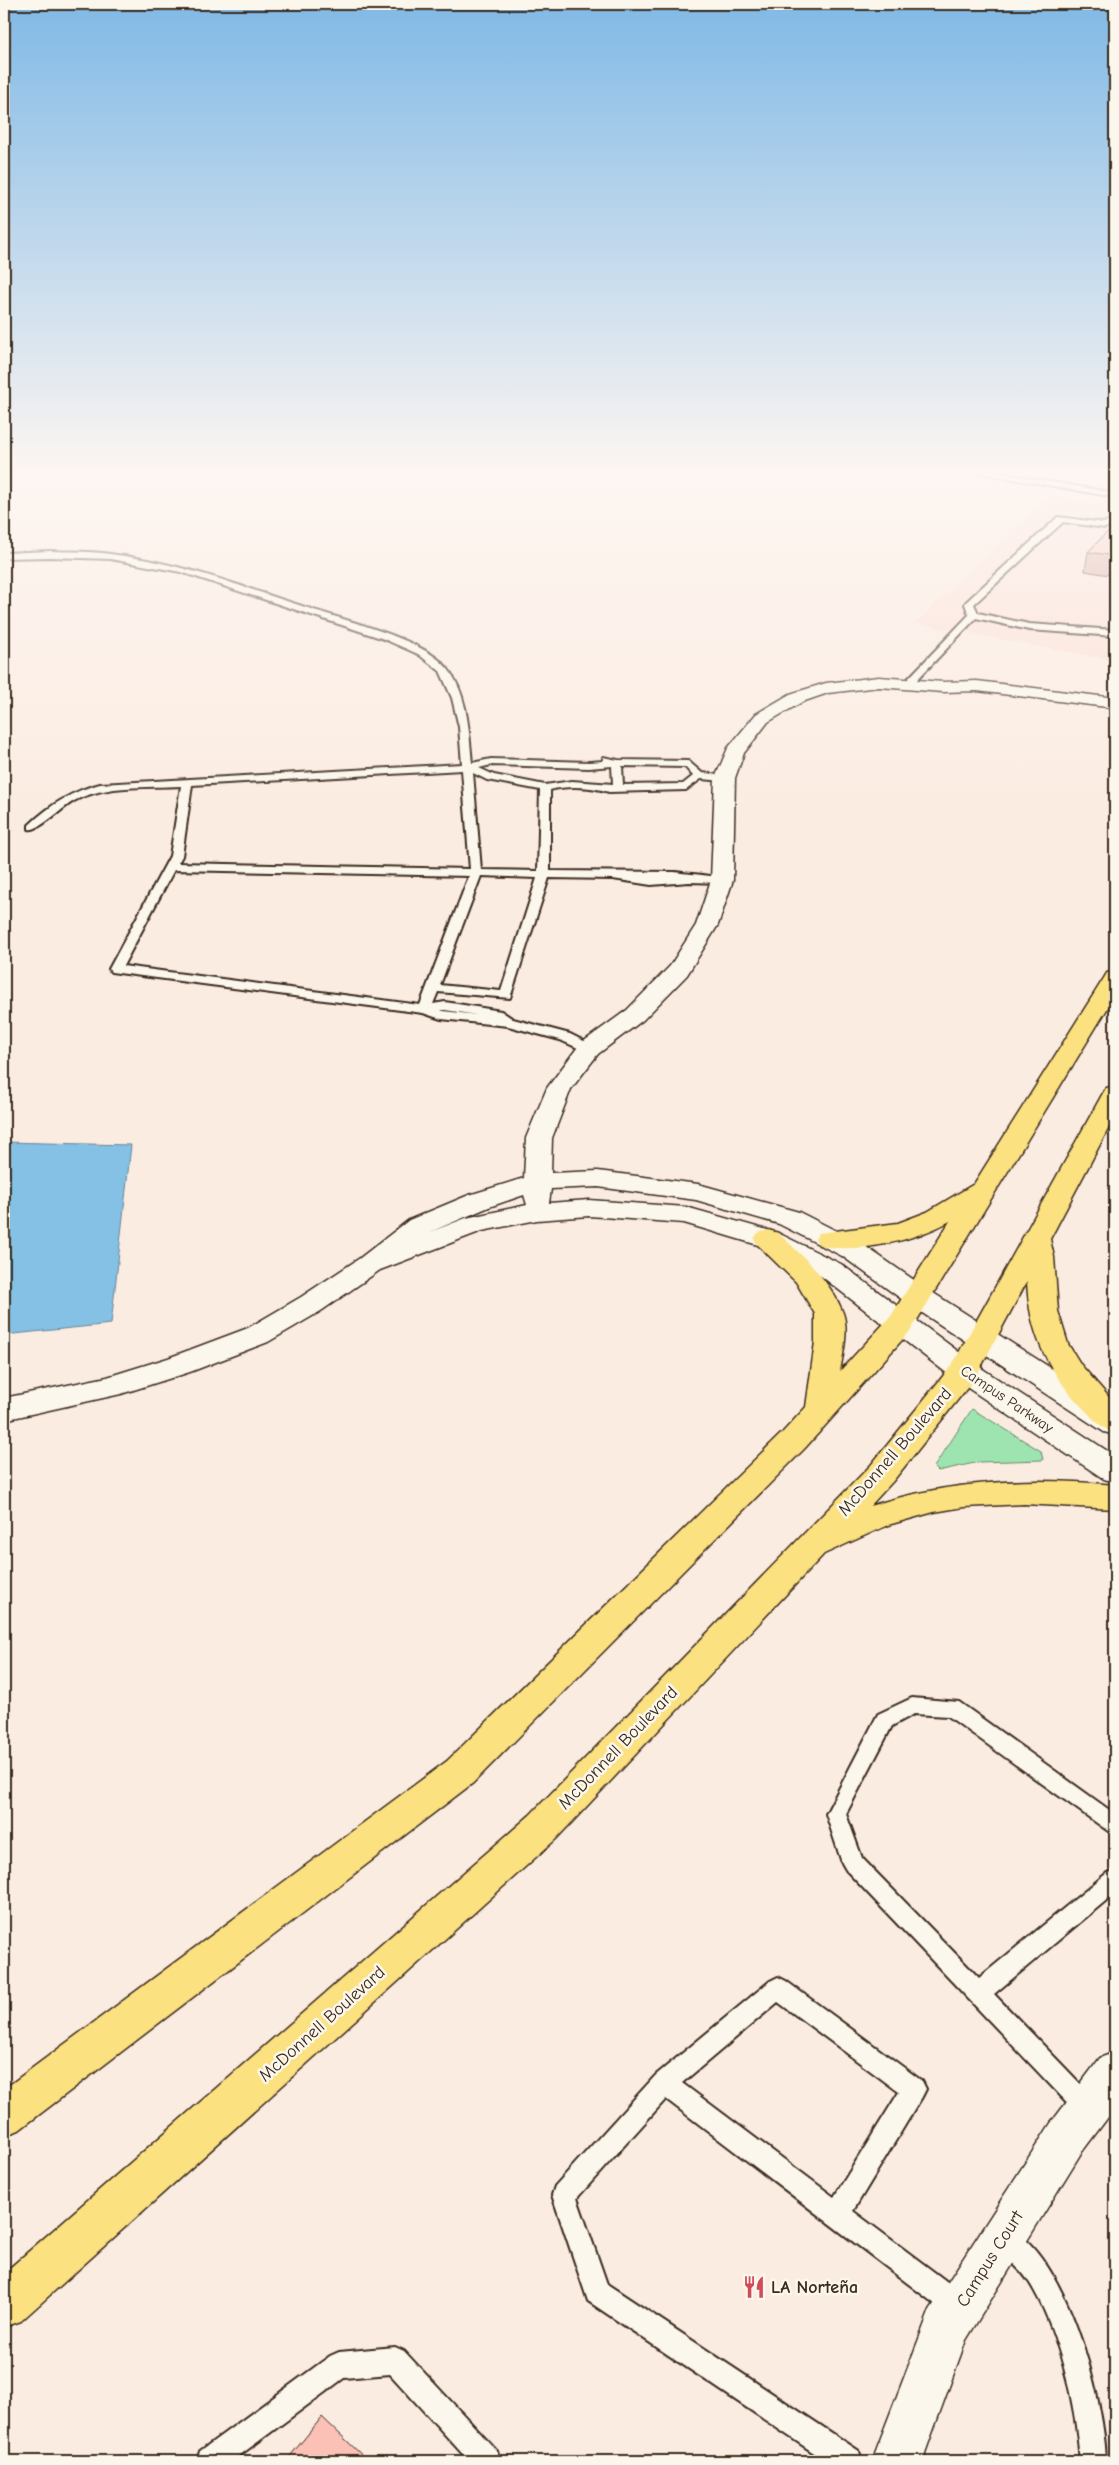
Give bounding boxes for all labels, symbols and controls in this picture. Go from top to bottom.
street label: Campus Parkway [957,1361,1057,1437]
street label: McDonnell Boulevard [834,1384,956,1520]
street label: McDonnell Boulevard [554,1682,682,1814]
street label: McDonnell Boulevard [254,1962,390,2086]
street label: Campus Court [952,2206,1028,2311]
restaurant icon: LA Norteña [741,2274,767,2300]
place label: LA Norteña [771,2277,858,2298]

